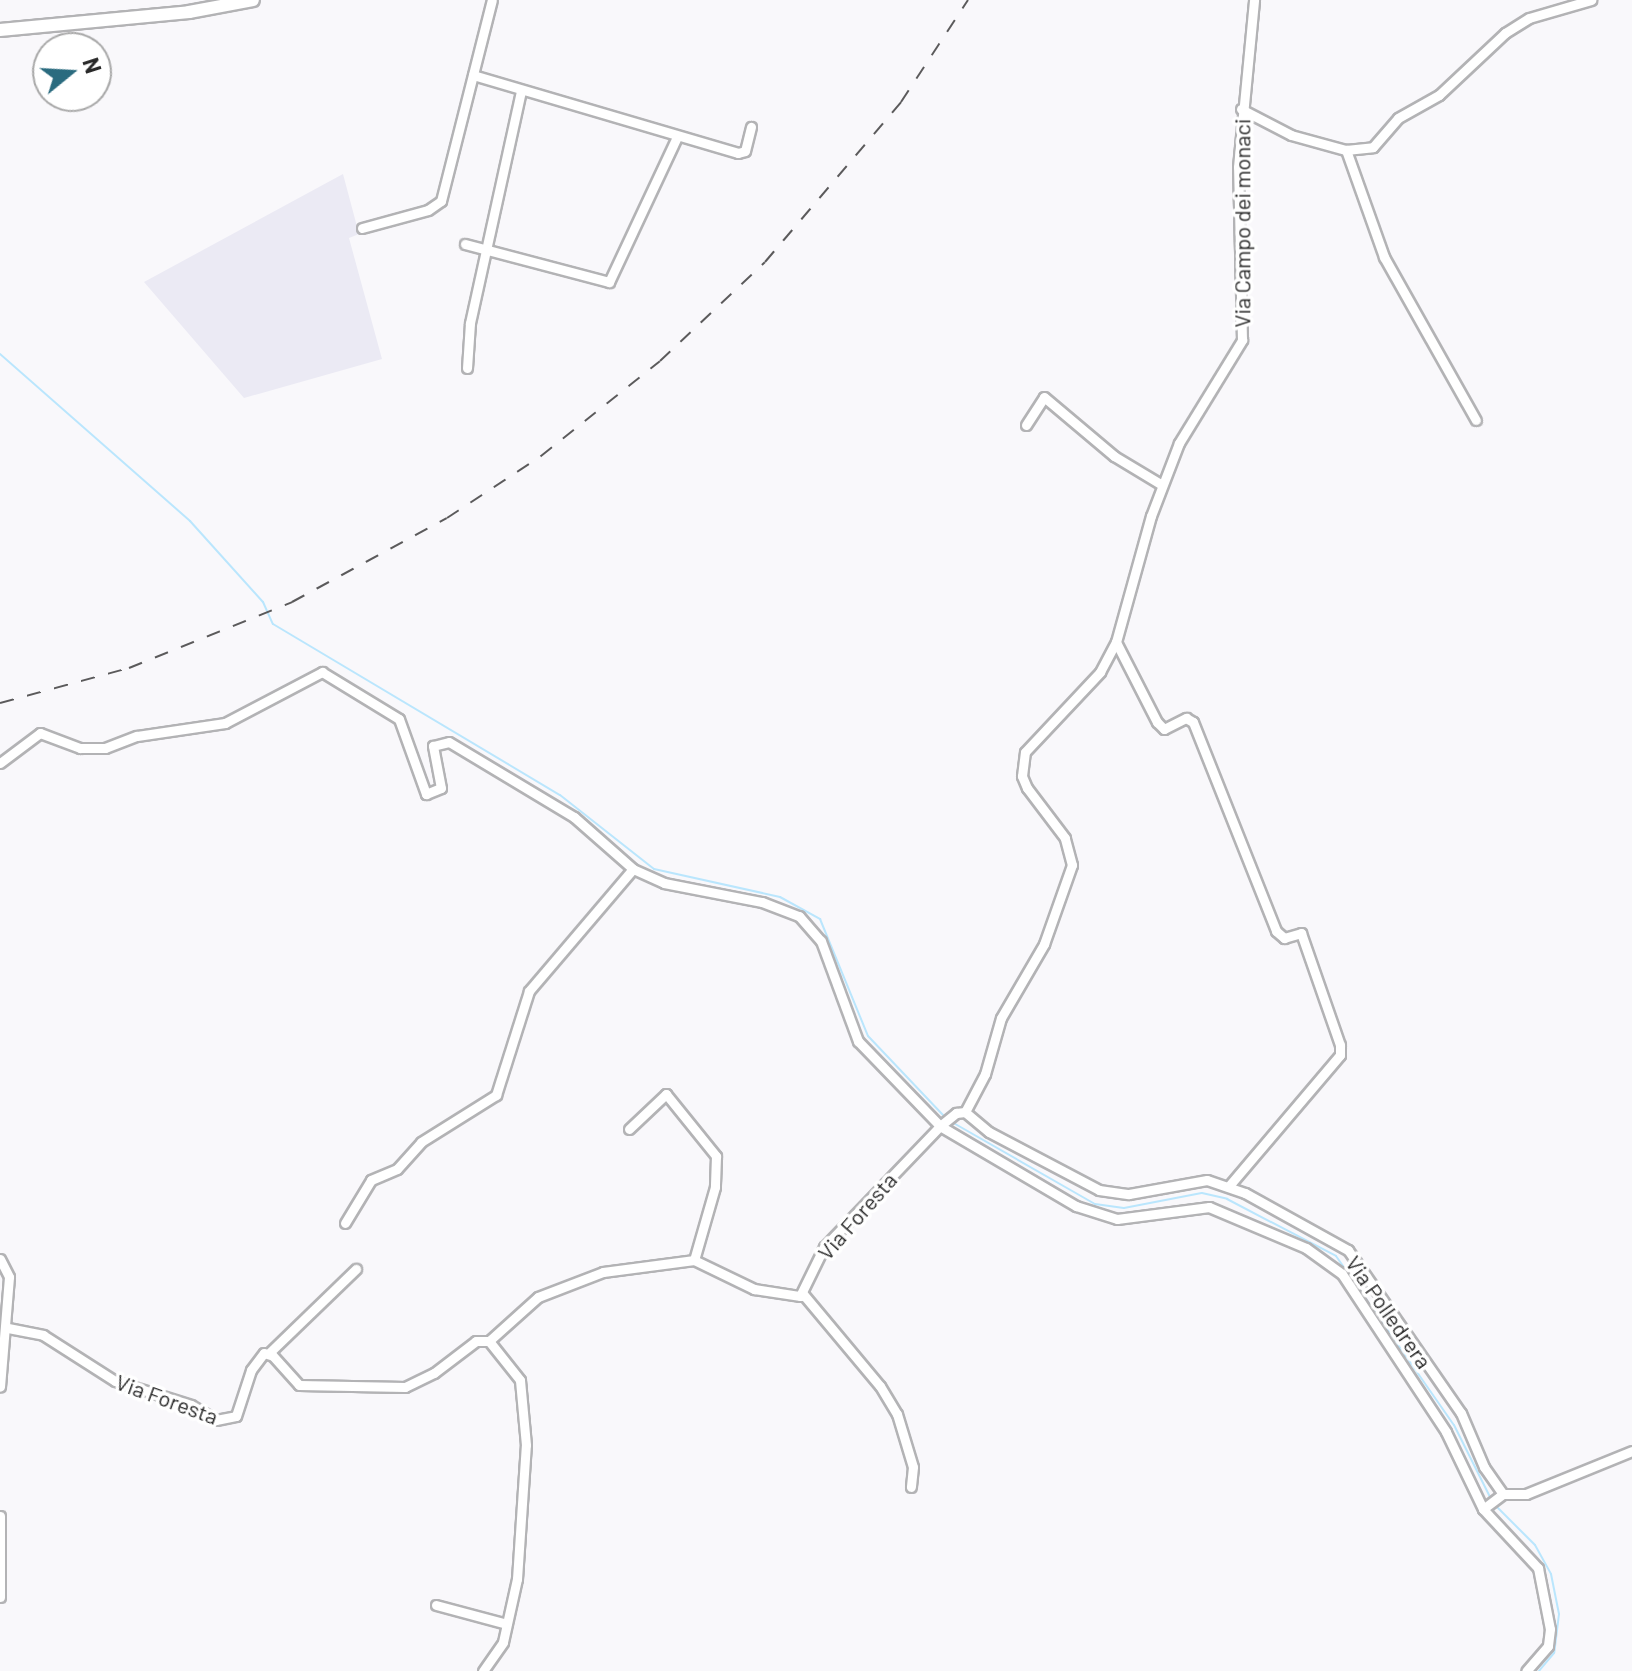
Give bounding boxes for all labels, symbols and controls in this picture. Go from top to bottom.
north arrow [32,32,112,112]
text: N [78,54,108,76]
street label: Via Campo dei monaci [1229,118,1255,328]
street label: Via Foresta [812,1167,902,1265]
street label: Via Polledrera [1340,1251,1438,1373]
street label: Via Foresta [112,1368,222,1430]

